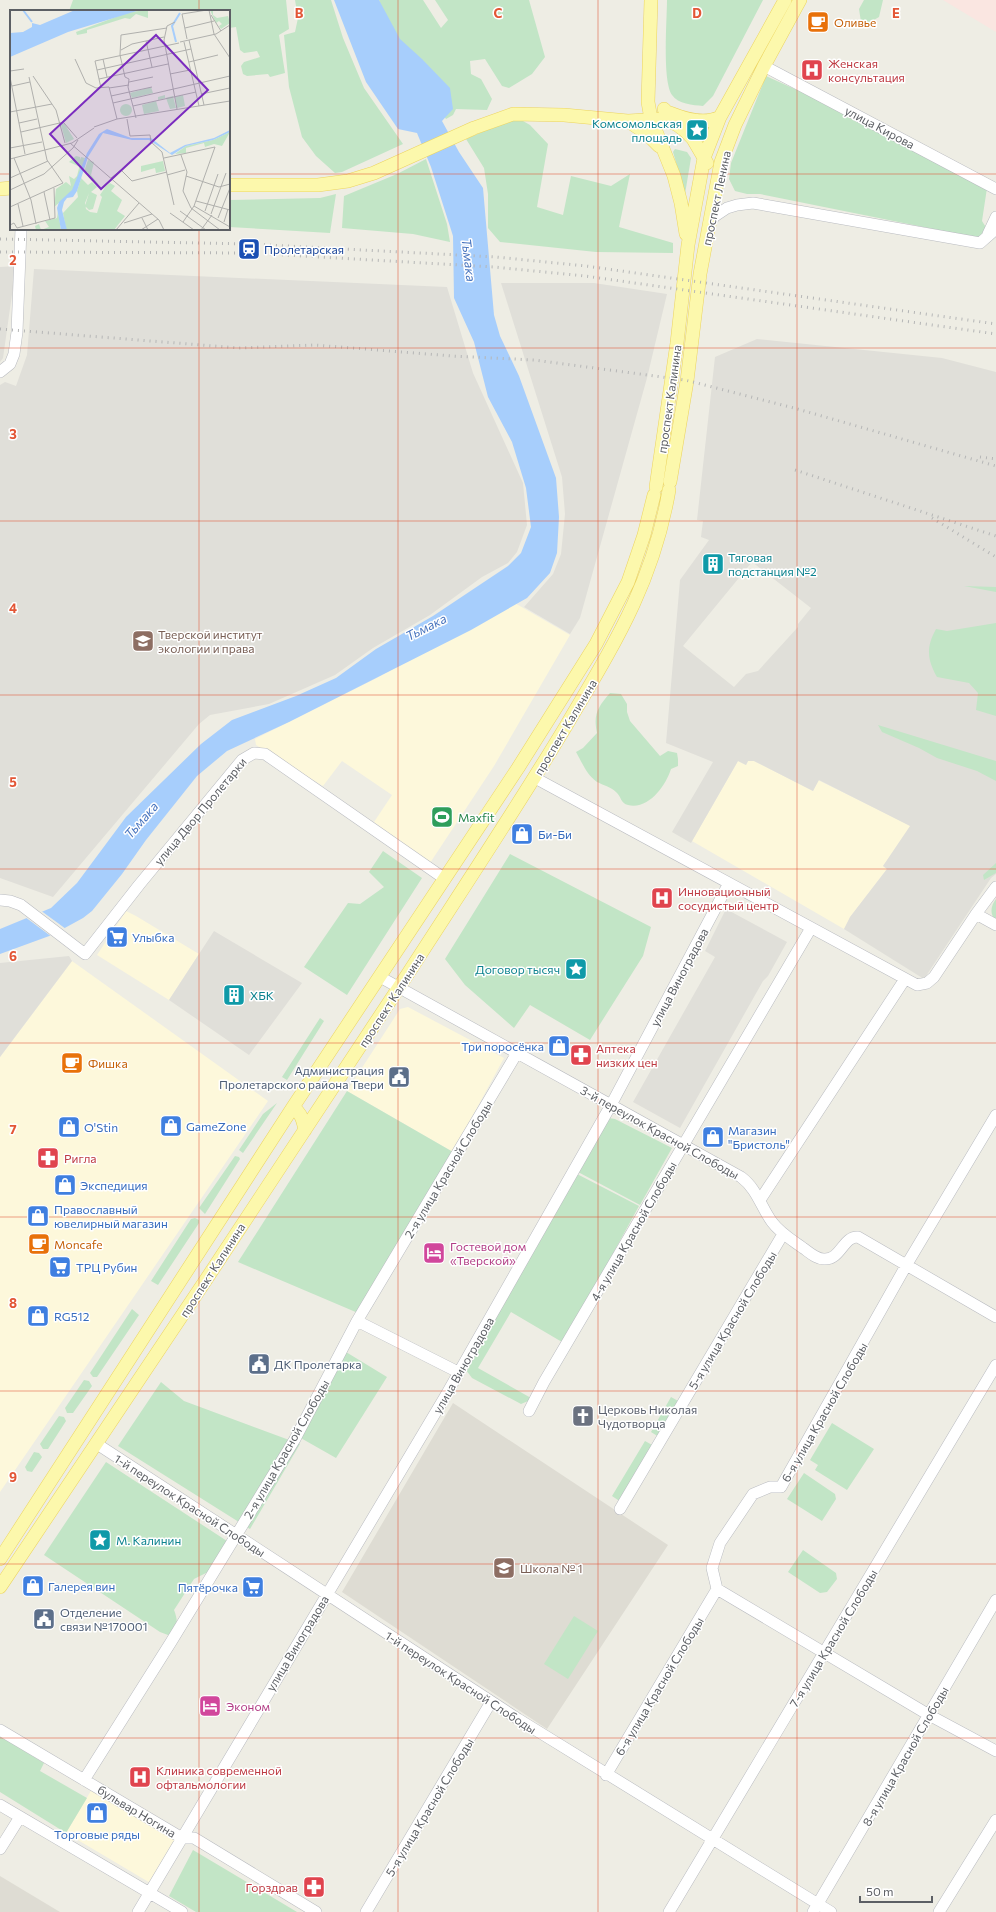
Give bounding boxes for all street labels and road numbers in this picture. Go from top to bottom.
street label: улица Кирова [843,103,917,151]
street label: проспект Ленина [699,149,733,247]
street label: проспект Калинина [654,344,684,454]
street label: проспект Калинина [531,677,599,777]
street label: улица Двор Пролетарки [151,754,249,868]
street label: улица Виноградова [647,926,711,1028]
street label: проспект Калинина [355,950,427,1050]
street label: 3-й переулок Красной Слободы [578,1083,742,1181]
street label: 2-я улица Красной Слободы [401,1098,495,1240]
street label: 4-я улица Красной Слободы [587,1159,679,1303]
street label: проспект Калинина [176,1220,248,1320]
street label: 5-я улица Красной Слободы [685,1248,779,1392]
street label: улица Виноградова [430,1314,496,1416]
street label: 6-я улица Красной Слободы [778,1340,870,1484]
street label: 2-я улица Красной Слободы [240,1377,332,1521]
street label: 1-й переулок Красной Слободы [112,1451,268,1559]
street label: 7-я улица Красной Слободы [786,1567,880,1709]
street label: улица Виноградова [263,1593,331,1693]
street label: 6-я улица Красной Слободы [612,1614,706,1758]
street label: 1-й переулок Красной Слободы [383,1628,539,1736]
street label: 8-я улица Красной Слободы [859,1684,951,1828]
street label: 5-я улица Красной Слободы [382,1735,476,1879]
street label: бульвар Ногина [95,1782,179,1840]

